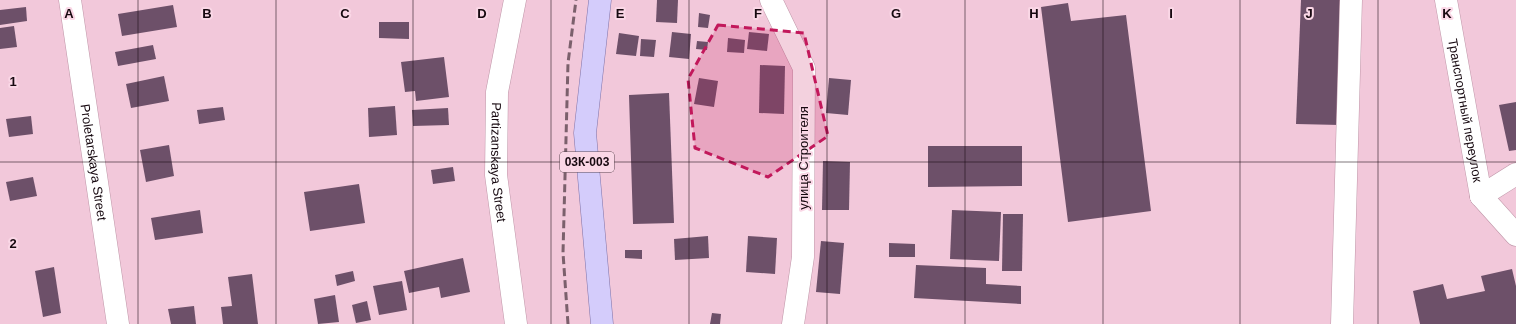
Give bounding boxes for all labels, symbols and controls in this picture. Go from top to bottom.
text: A [64,6,74,21]
text: B [202,6,212,21]
text: C [340,6,350,21]
text: D [477,6,487,21]
text: E [616,6,625,21]
text: F [754,6,762,21]
text: G [891,6,901,21]
text: H [1029,6,1039,21]
text: I [1169,6,1173,21]
text: J [1305,6,1313,21]
text: K [1442,6,1452,21]
street label: Транспортный переулок [1445,37,1485,184]
text: 1 [9,74,17,89]
street label: Partizanskaya Street [488,102,509,223]
street label: Proletarskaya Street [77,103,110,222]
street label: улица Строителя [796,106,811,210]
road number: 03К-003 [560,152,614,172]
text: 2 [9,236,17,251]

